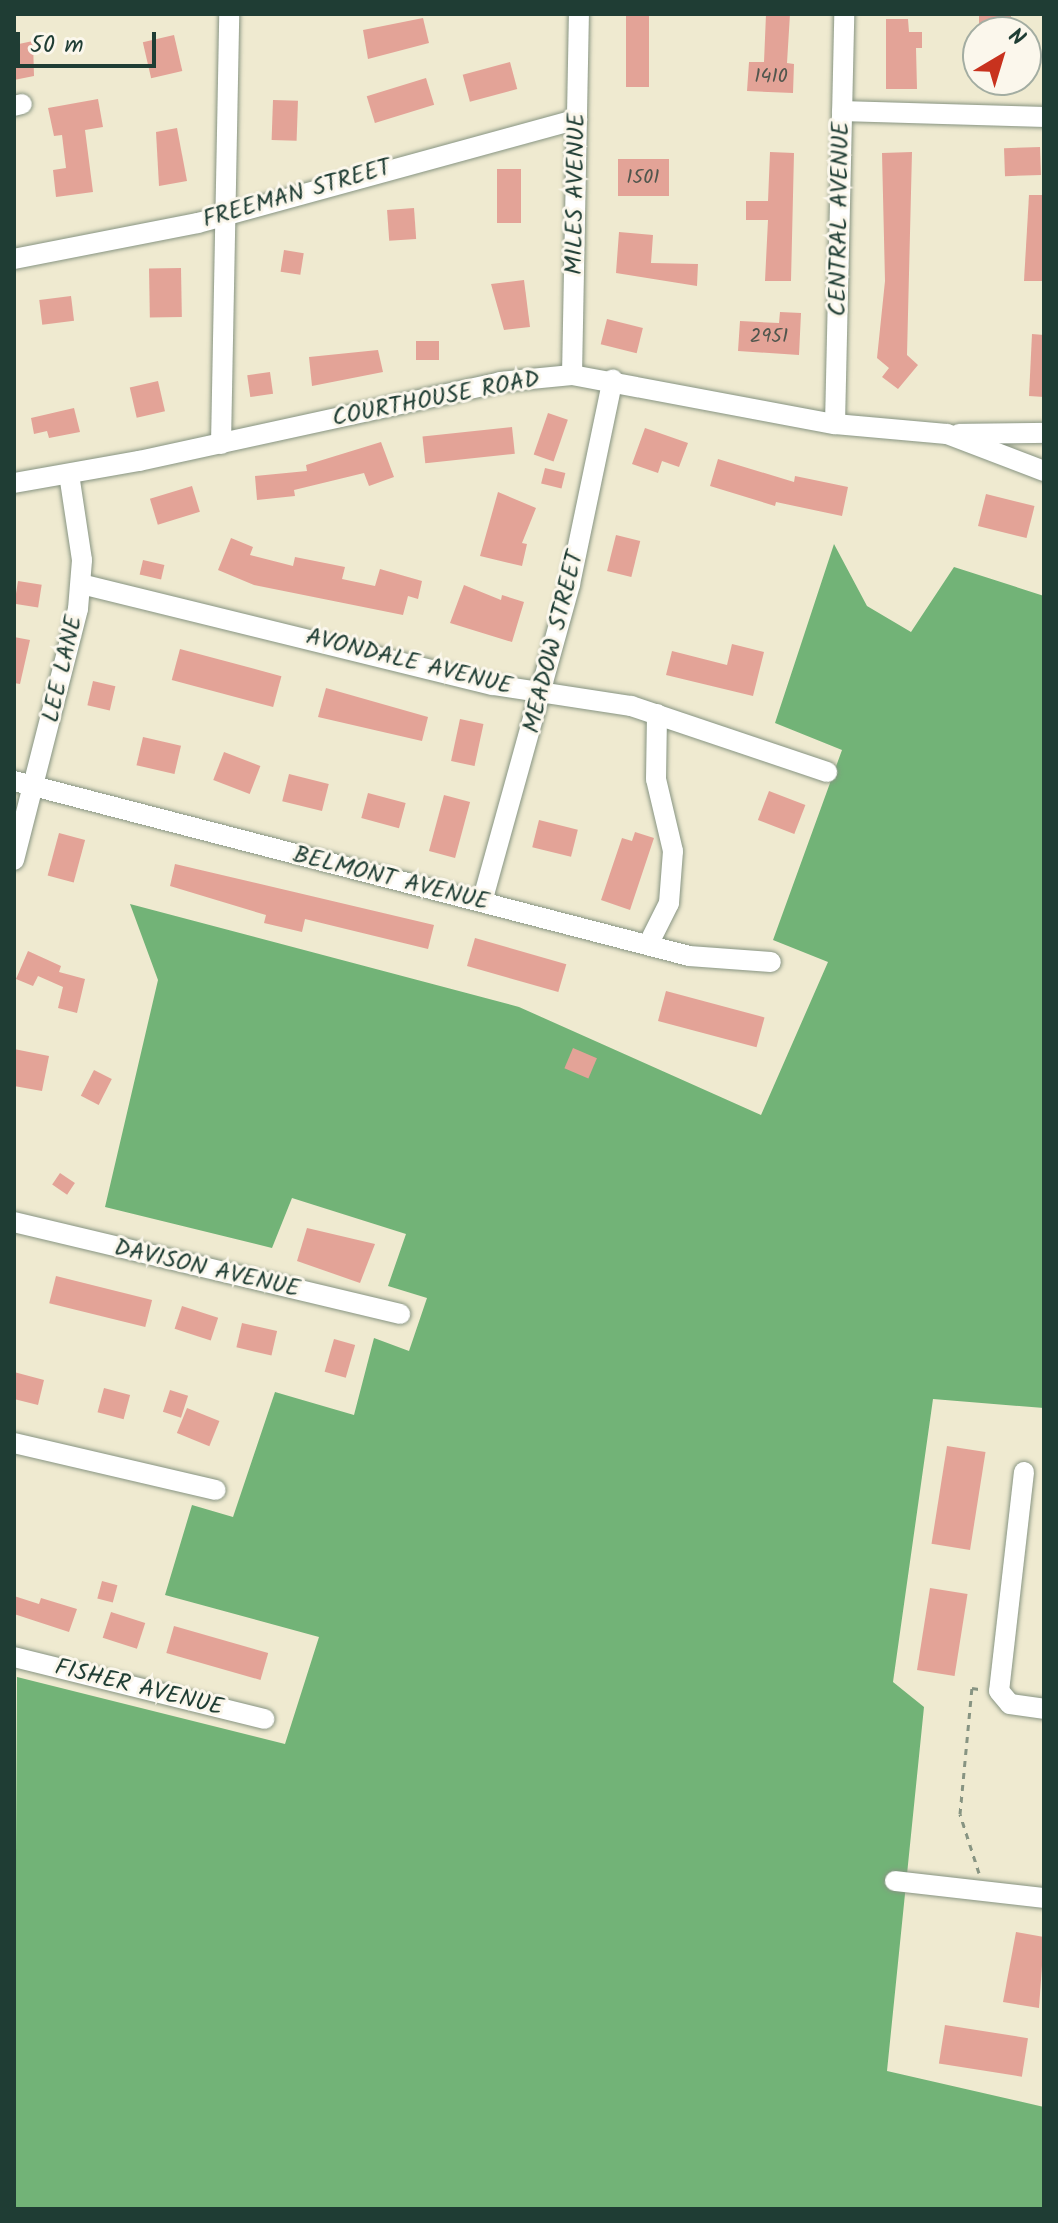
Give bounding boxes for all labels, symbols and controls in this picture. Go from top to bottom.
scale bar [20,16,160,66]
north arrow [962,16,1042,96]
text: N [1000,20,1032,56]
text: 50 m [30,26,84,65]
house number: 1410 [754,65,788,89]
street label: MILES AVENUE [560,113,592,275]
street label: CENTRAL AVENUE [824,121,856,317]
street label: FREEMAN STREET [200,153,394,235]
house number: 1501 [626,166,660,190]
house number: 2951 [750,325,788,349]
street label: COURTHOUSE ROAD [330,365,542,433]
street label: MEADOW STREET [517,548,591,736]
street label: LEE LANE [37,613,89,725]
street label: AVONDALE AVENUE [303,622,515,702]
street label: BELMONT AVENUE [290,841,492,917]
street label: DAVISON AVENUE [111,1234,303,1304]
street label: FISHER AVENUE [52,1653,226,1723]

